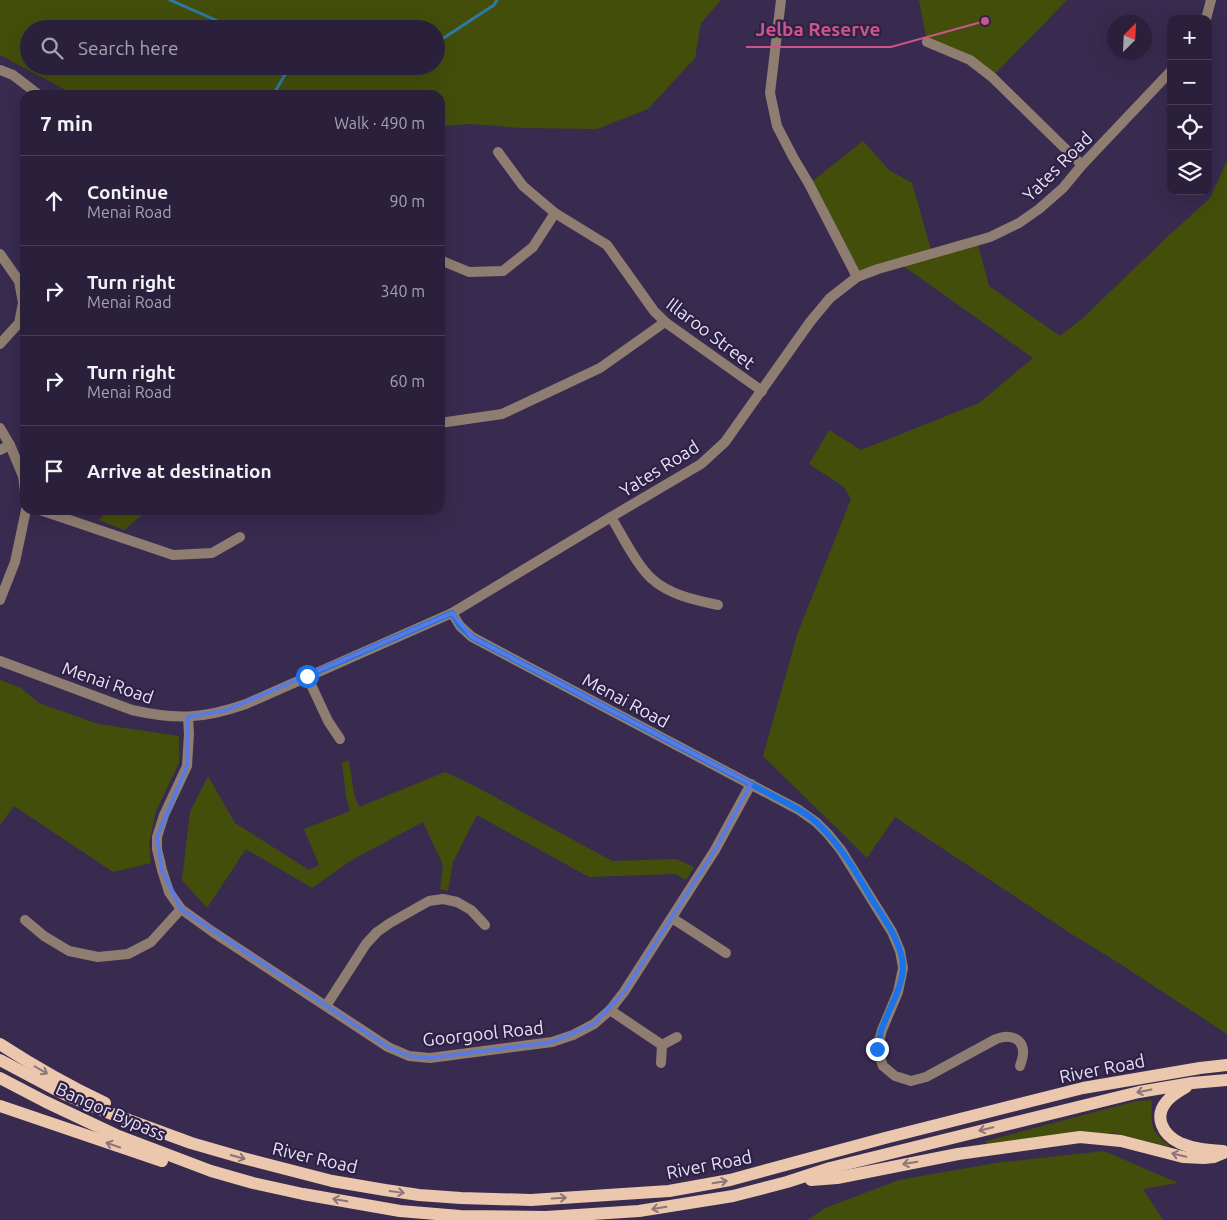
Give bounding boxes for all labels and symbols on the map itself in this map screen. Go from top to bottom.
callout: Jelba Reserve [746,13,891,47]
north arrow [1107,15,1152,60]
text: Jelba Reserve [756,18,881,40]
street label: Yates Road [1018,127,1096,205]
street label: Illaroo Street [663,293,759,373]
street label: Yates Road [616,436,702,500]
street label: Menai Road [60,657,156,707]
route start [296,665,319,688]
street label: Menai Road [579,669,673,731]
street label: Goorgool Road [422,1017,544,1049]
route end [866,1038,889,1061]
street label: River Road [1058,1050,1146,1086]
one-way arrow [34,1065,48,1075]
street label: Bangor Bypass [53,1078,169,1144]
one-way arrow [1137,1087,1153,1097]
one-way arrow [979,1125,995,1134]
street label: River Road [271,1138,359,1176]
one-way arrow [106,1140,121,1149]
street label: River Road [665,1146,753,1182]
one-way arrow [1171,1150,1187,1159]
one-way arrow [230,1152,246,1162]
one-way arrow [903,1159,919,1168]
one-way arrow [712,1177,728,1186]
one-way arrow [388,1187,404,1197]
one-way arrow [551,1194,567,1203]
one-way arrow [332,1195,348,1205]
one-way arrow [651,1203,667,1213]

